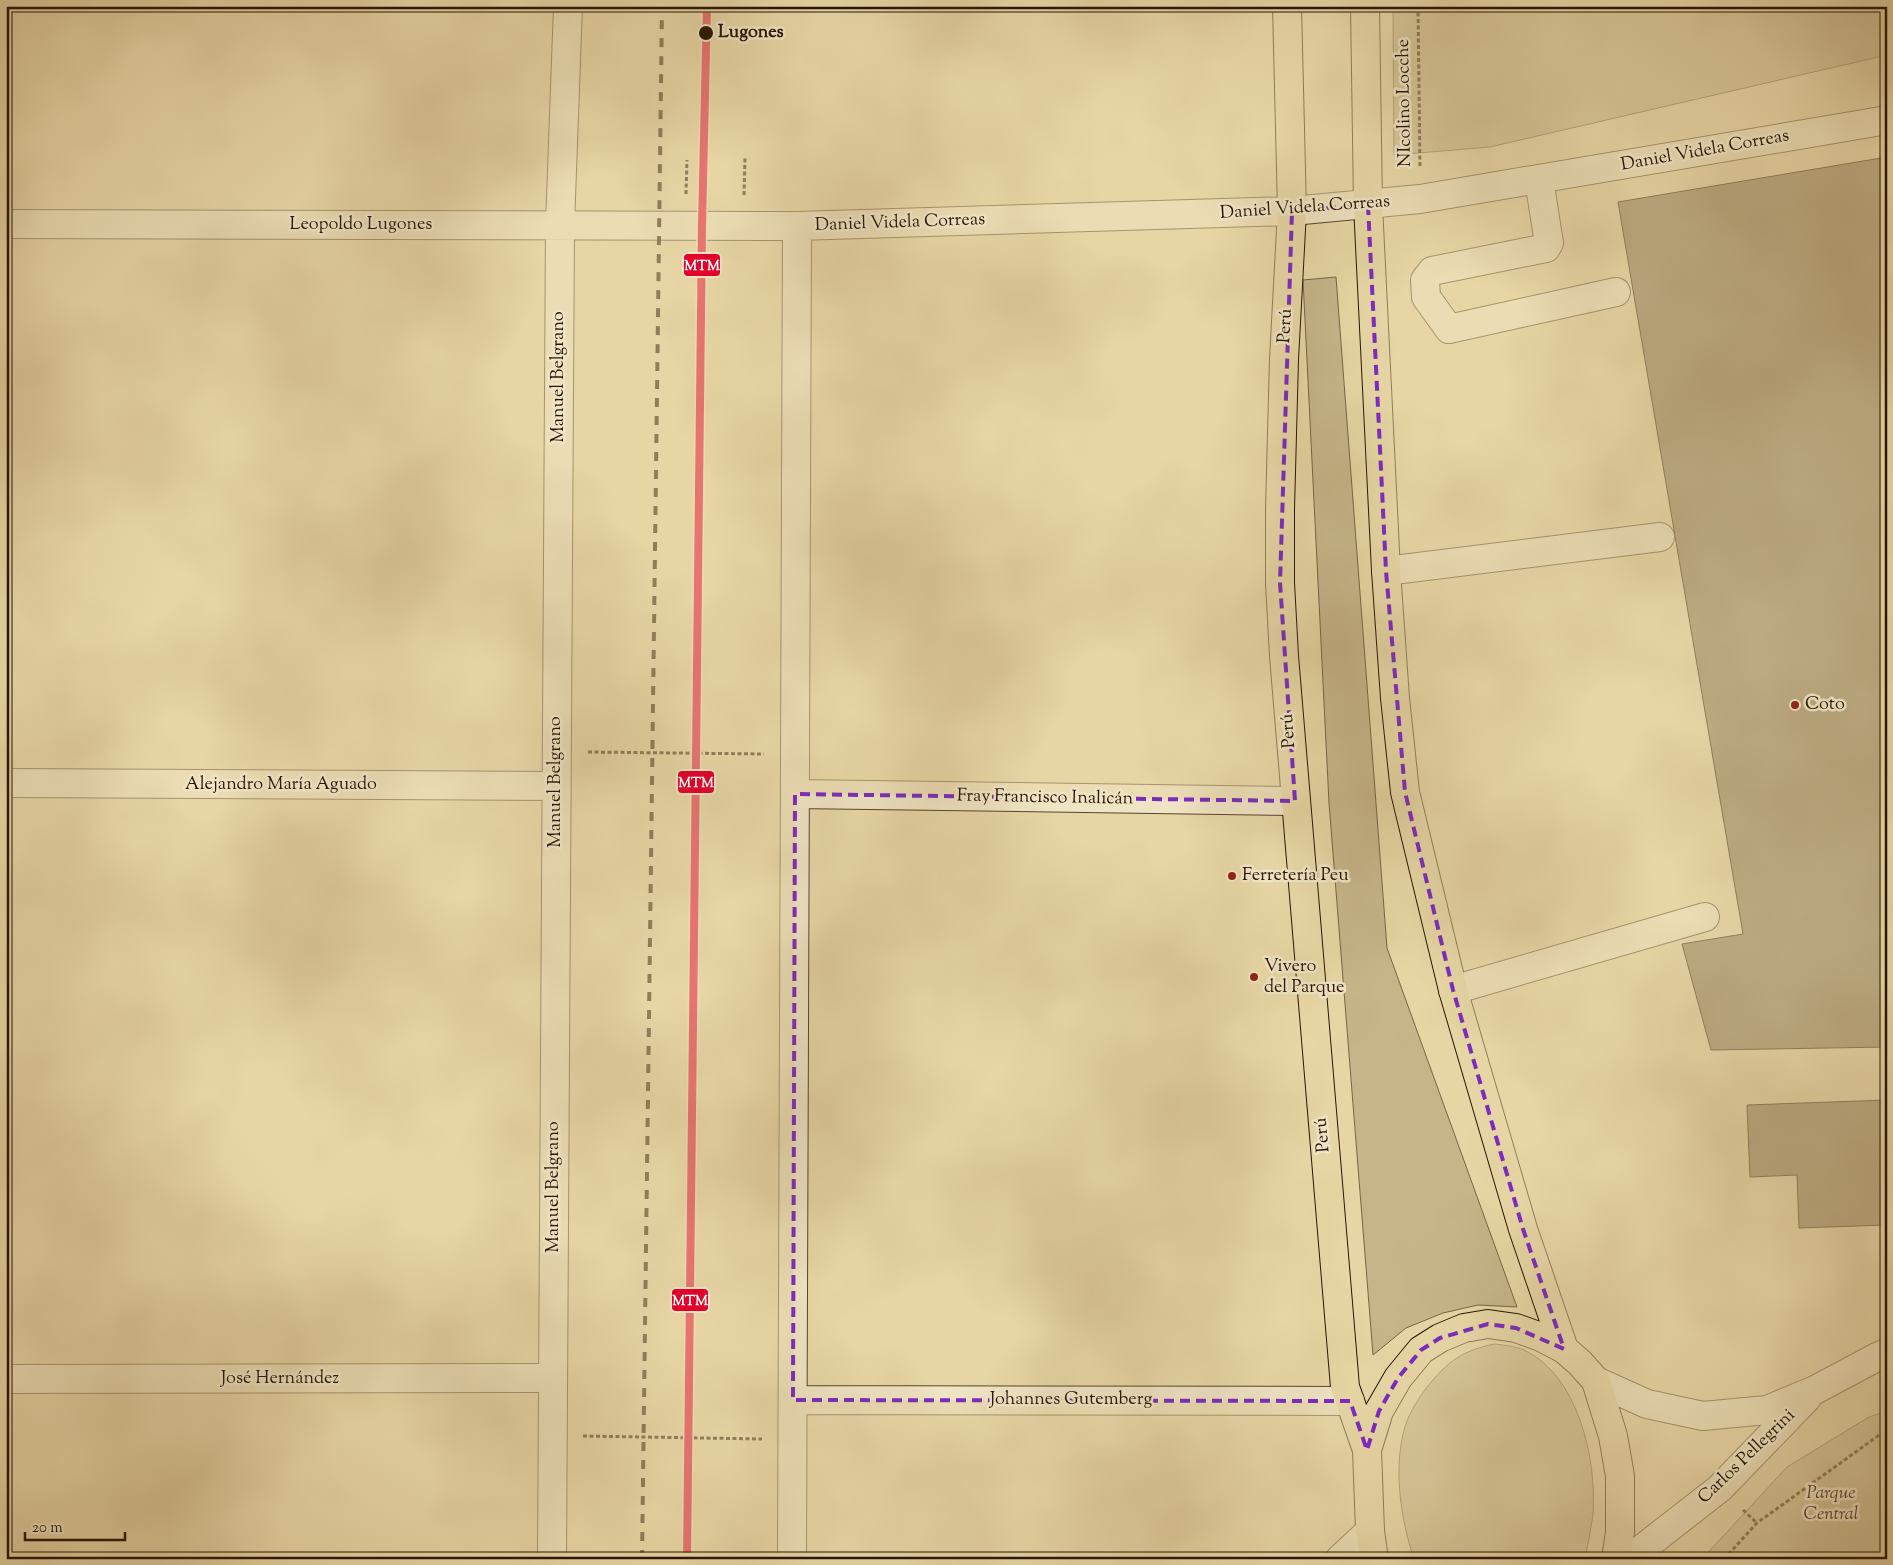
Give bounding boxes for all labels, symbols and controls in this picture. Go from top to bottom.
place label: Lugones [718,20,784,46]
marker: Lugones [697,24,715,42]
street label: NIcolino Locche [1391,39,1419,167]
street label: Daniel Videla Correas [1619,123,1791,179]
street label: Daniel Videla Correas [1219,189,1391,227]
street label: Daniel Videla Correas [814,207,986,239]
street label: Leopoldo Lugones [290,212,432,238]
line badge: MTM [683,253,721,277]
text: MTM [684,257,720,277]
street label: Perú [1272,308,1300,344]
street label: Manuel Belgrano [546,311,572,443]
place label: Coto [1805,692,1845,718]
marker: Coto [1789,699,1801,711]
street label: Perú [1275,713,1303,749]
street label: Manuel Belgrano [543,716,569,848]
line badge: MTM [677,770,715,794]
street label: Alejandro María Aguado [185,772,377,798]
text: MTM [678,774,714,794]
street label: Fray Francisco Inalicán [956,783,1134,813]
place label: Ferretería Peu [1242,863,1349,889]
marker: Ferretería Peu [1226,870,1238,882]
place label: Vivero del Parque [1264,954,1344,1001]
marker: Vivero del Parque [1248,971,1260,983]
street label: Perú [1309,1116,1337,1154]
street label: Manuel Belgrano [541,1121,567,1253]
line badge: MTM [671,1288,709,1312]
text: MTM [672,1292,708,1312]
street label: José Hernández [220,1366,339,1392]
street label: Johannes Gutemberg [989,1387,1152,1413]
street label: Carlos Pellegrini [1692,1404,1802,1510]
park label: Parque Central [1803,1481,1859,1528]
scale bar [25,1510,125,1542]
text: 20 m [32,1518,63,1539]

